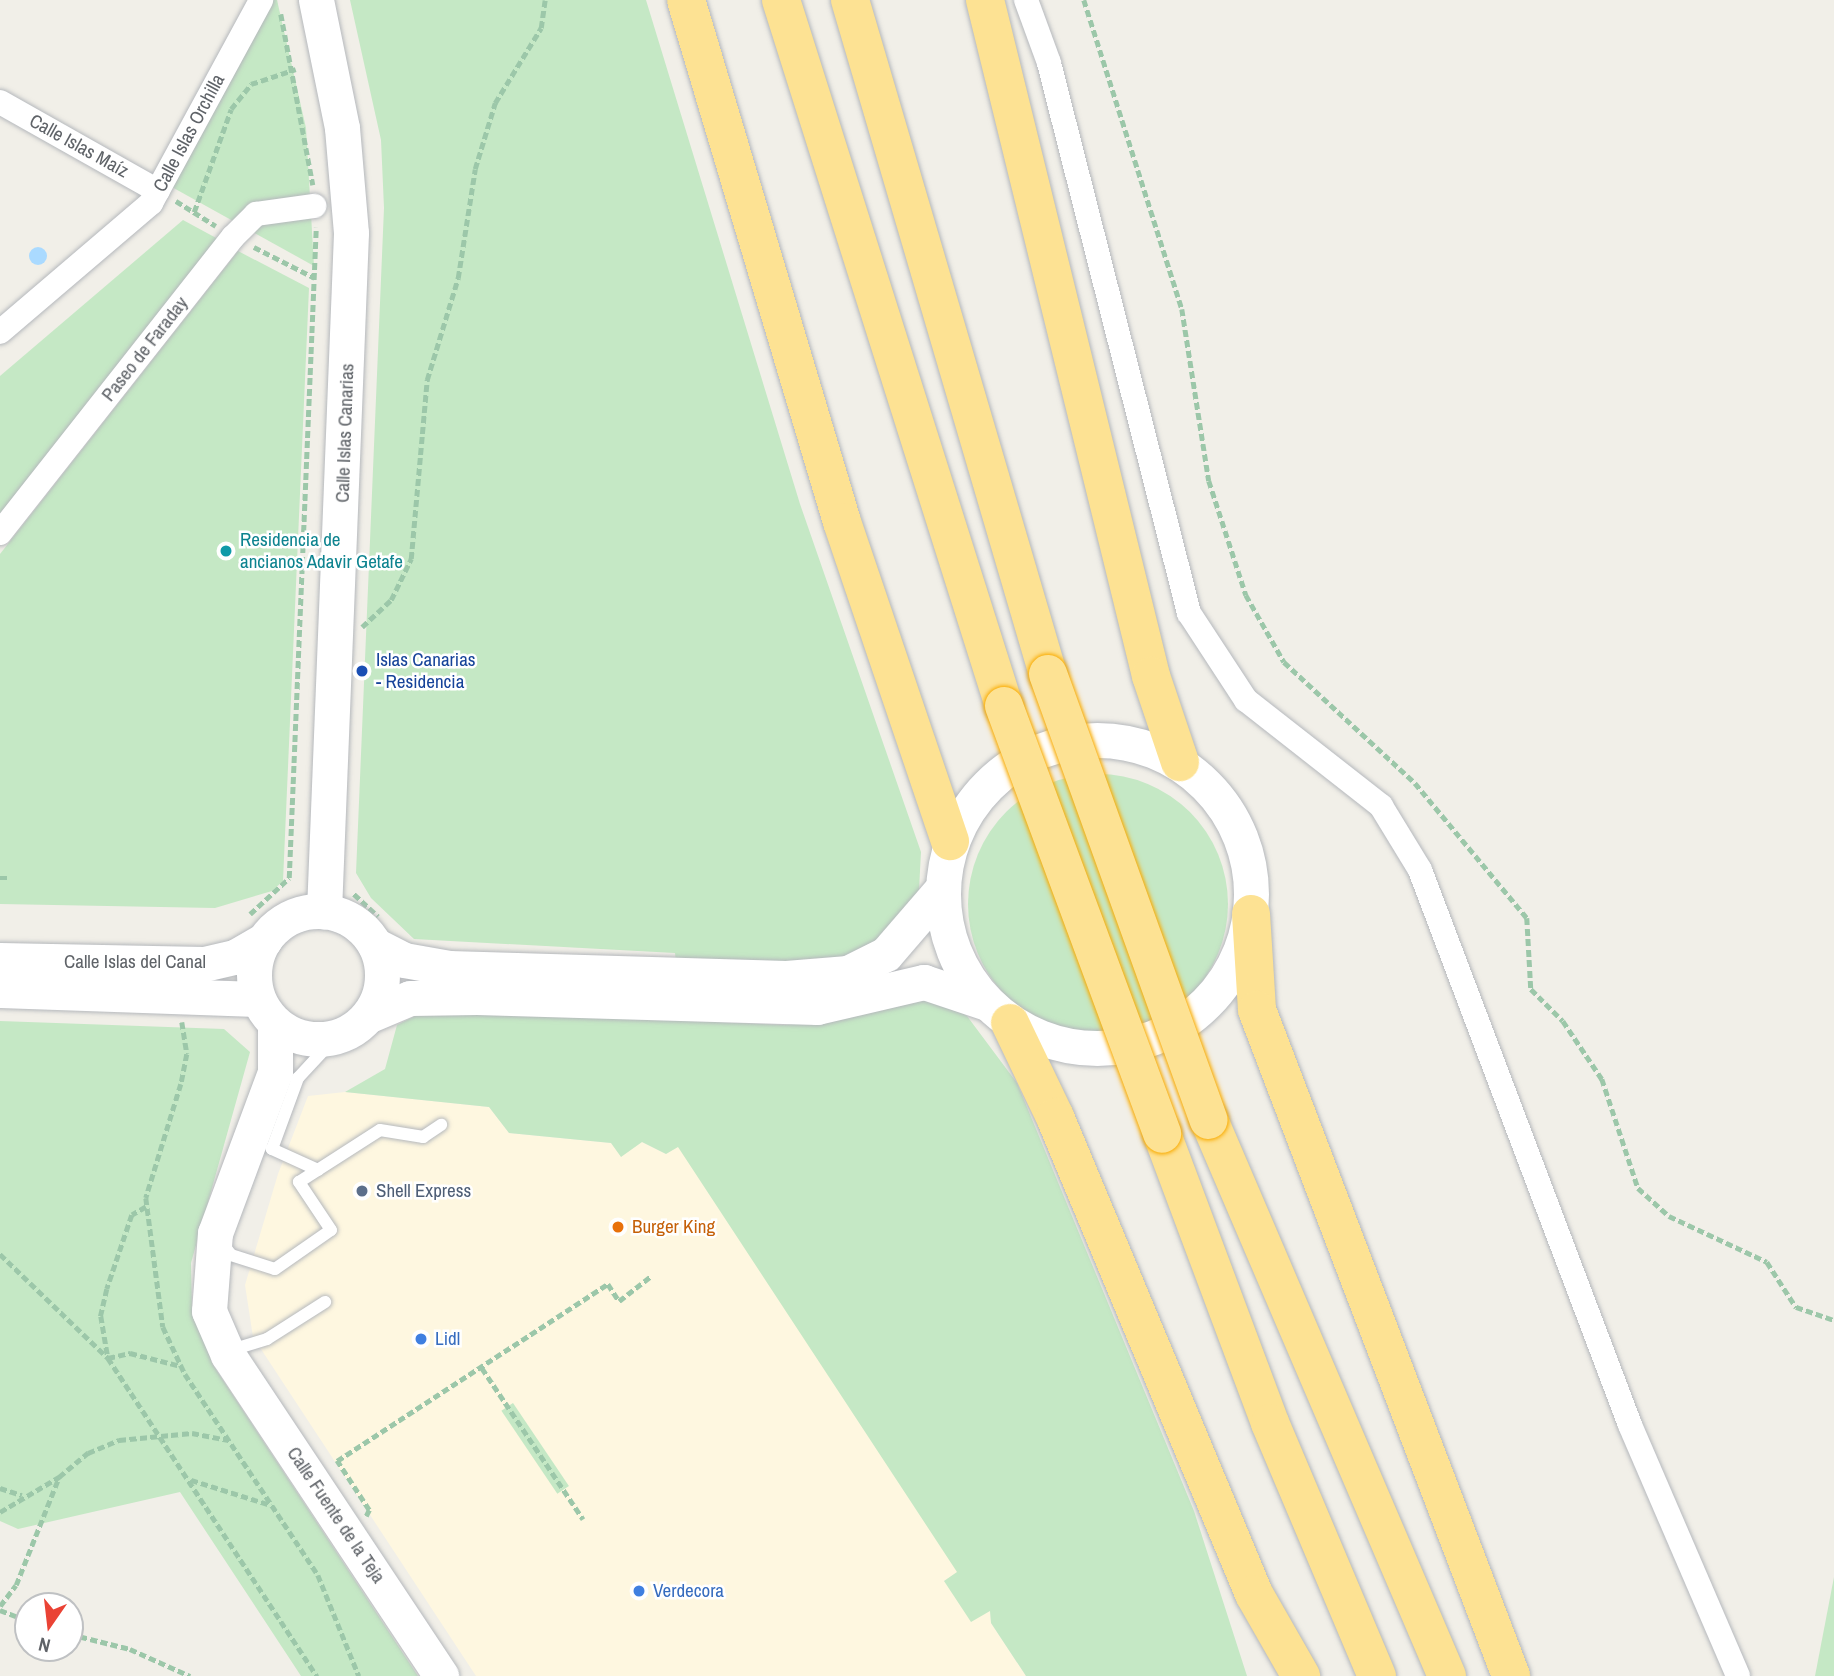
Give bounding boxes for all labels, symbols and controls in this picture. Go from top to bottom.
street label: Calle Islas Orchilla [148,70,230,196]
street label: Calle Islas Maíz [25,109,133,183]
street label: Paseo de Faraday [97,292,193,406]
street label: Calle Islas Canarias [331,363,359,503]
place label: Residencia de ancianos Adavir Getafe [240,529,404,573]
marker: Residencia de ancianos Adavir Getafe [218,543,234,559]
place label: Islas Canarias - Residencia [376,649,476,693]
marker: Islas Canarias - Residencia [354,663,370,679]
street label: Calle Islas del Canal [64,951,206,973]
place label: Shell Express [376,1180,471,1202]
marker: Shell Express [354,1183,370,1199]
place label: Burger King [632,1216,715,1238]
marker: Burger King [610,1219,626,1235]
place label: Lidl [435,1328,460,1350]
marker: Lidl [413,1331,429,1347]
street label: Calle Fuente de la Teja [282,1443,390,1587]
place label: Verdecora [653,1580,724,1602]
marker: Verdecora [631,1583,647,1599]
north arrow [14,1592,84,1662]
text: N [36,1631,53,1659]

